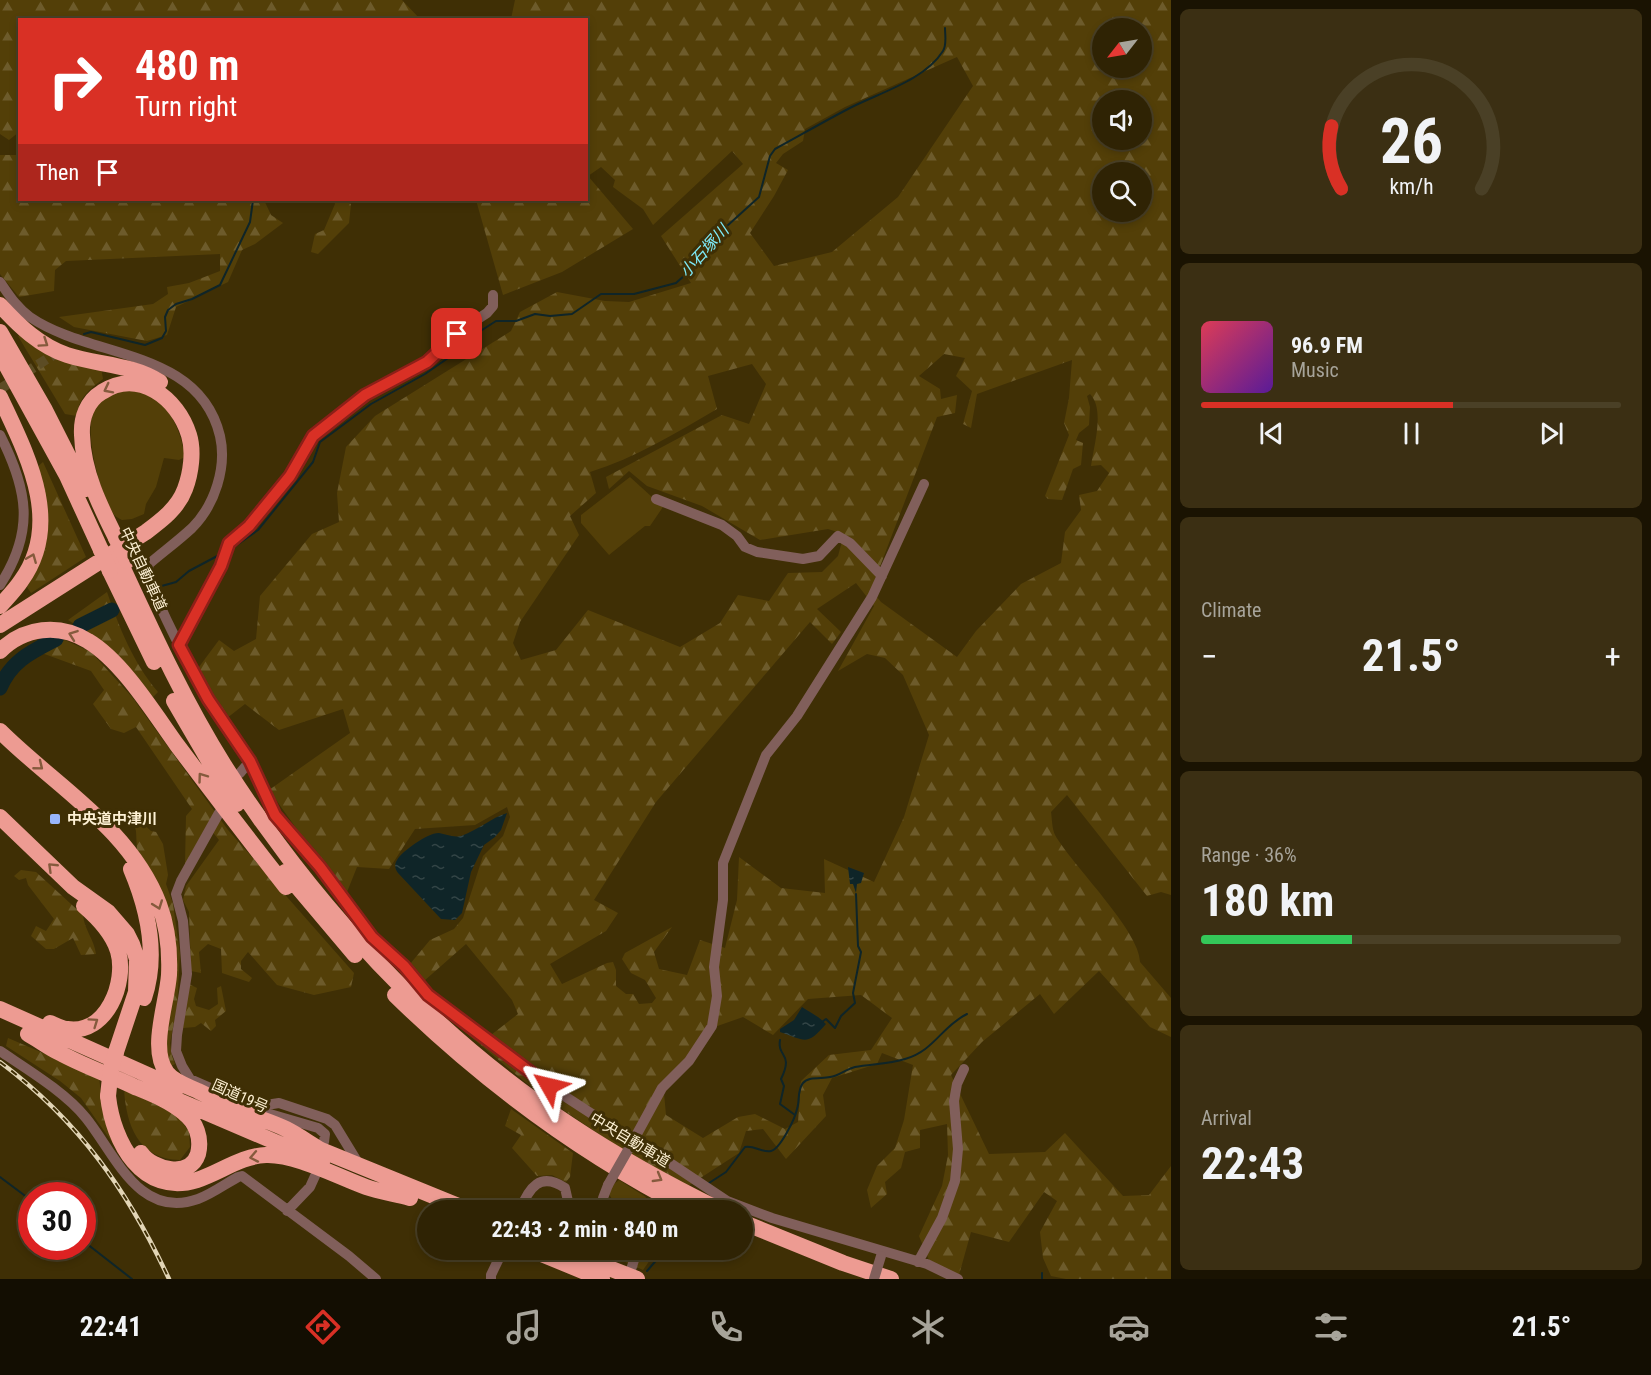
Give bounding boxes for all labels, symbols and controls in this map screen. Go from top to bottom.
north arrow [1092,18,1152,78]
map controls [1092,18,1152,222]
text: 480 m [135,41,240,90]
icon: right [36,42,114,120]
button: sound [1092,90,1152,150]
text: Turn right [135,91,237,123]
text: 26 [1379,105,1443,178]
icon: arrive [91,156,124,189]
text: Then [36,160,79,185]
button: search [1092,162,1152,222]
text: km/h [1389,174,1433,199]
water label: 小石塚川 [676,219,734,281]
pin [431,308,482,359]
icon: arrive [440,317,473,350]
text: 96.9 FM [1291,333,1363,358]
one-way arrow [38,336,48,348]
text: Music [1291,358,1339,382]
one-way arrow [104,381,115,393]
icon: previous [1255,417,1288,450]
icon: pause [1395,417,1428,450]
icon: next [1535,417,1568,450]
street label: 中央自動車道 [116,524,170,614]
one-way arrow [25,553,37,564]
text: Climate [1201,598,1261,622]
one-way arrow [68,629,79,642]
text: 21.5° [1362,629,1460,682]
text: − [1201,637,1218,676]
text: + [1605,637,1621,676]
one-way arrow [32,758,43,769]
one-way arrow [198,773,209,784]
place label: 中央道中津川 [67,810,157,828]
marker: 中央道中津川 [48,812,62,826]
text: Range · 36% [1201,843,1297,867]
one-way arrow [49,863,59,874]
text: 180 km [1201,874,1334,927]
one-way arrow [151,899,164,910]
one-way arrow [87,1018,98,1029]
position arrow [517,1054,581,1118]
street label: 国道19号 [209,1076,271,1116]
text: Arrival [1201,1106,1252,1130]
street label: 中央自動車道 [587,1109,673,1171]
text: 22:43 [1201,1137,1304,1190]
one-way arrow [249,1150,259,1163]
one-way arrow [652,1171,662,1183]
speed limit sign: 30 [18,1182,96,1260]
text: 22:43 · 2 min · 840 m [492,1217,678,1242]
icon: directions [302,1306,344,1348]
icon: music [503,1306,545,1348]
icon: phone [705,1306,747,1348]
icon: climate [907,1306,949,1348]
icon: car [1108,1306,1150,1348]
icon: filters [1310,1306,1352,1348]
text: 22:41 [80,1311,142,1343]
text: 21.5° [1512,1311,1571,1343]

